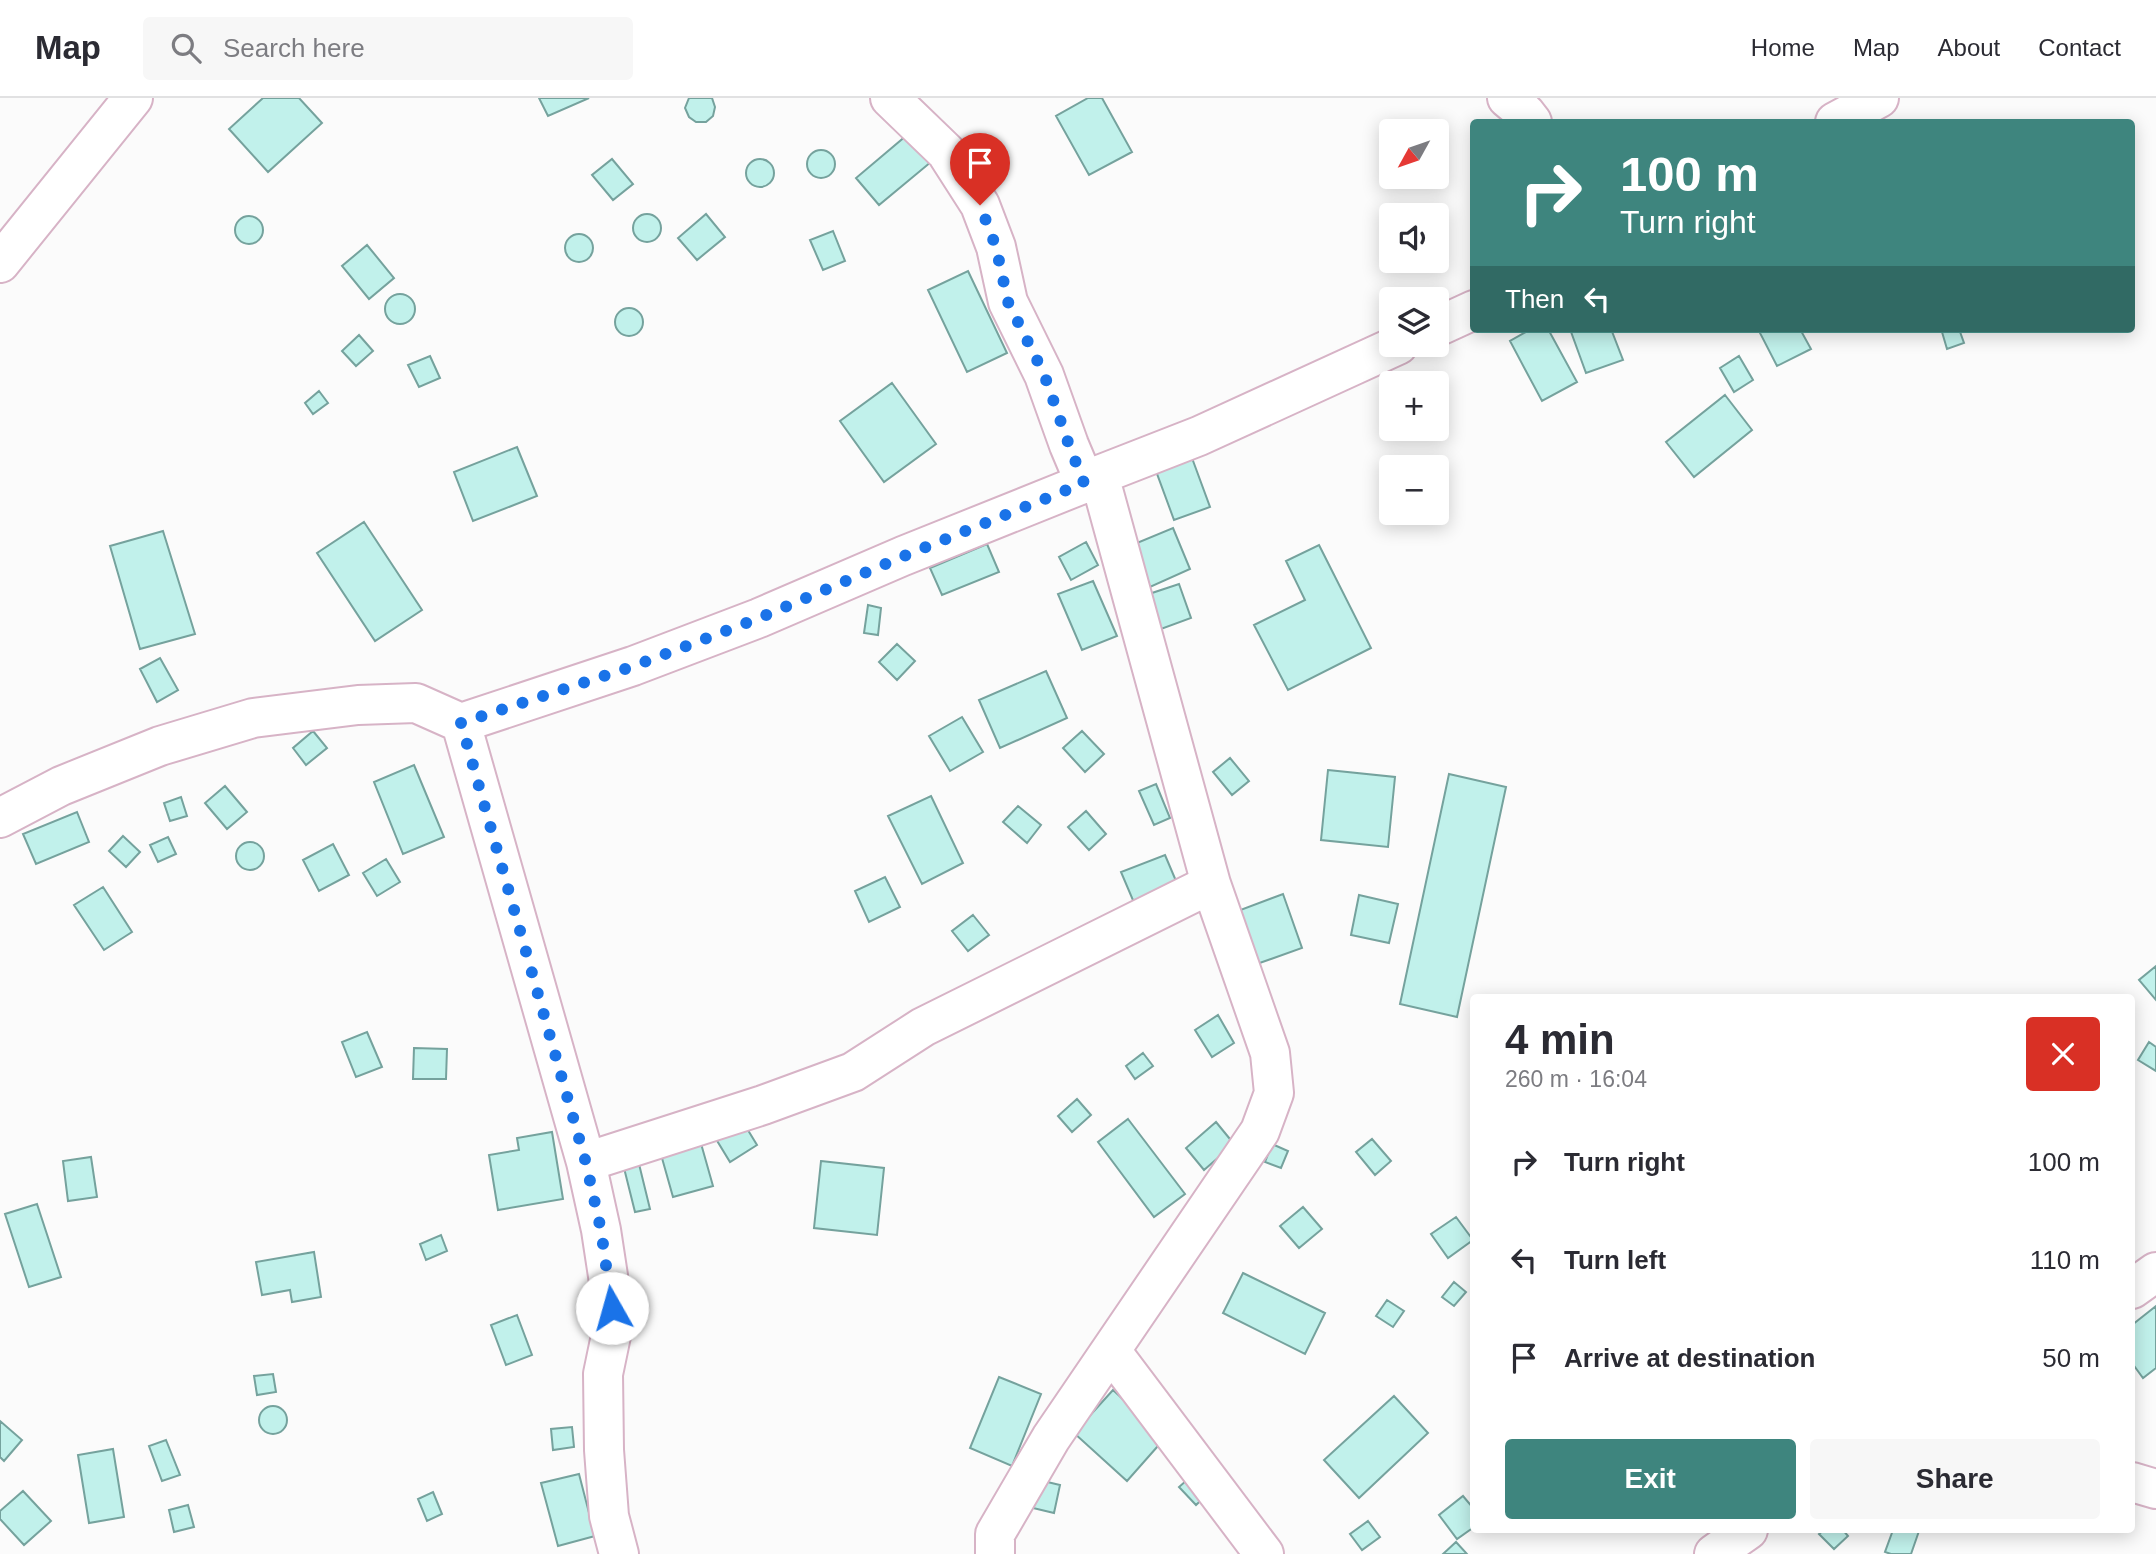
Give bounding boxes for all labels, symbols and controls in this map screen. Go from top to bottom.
search box [143,17,633,80]
text: Map [35,29,101,66]
icon: search [167,29,205,67]
text: Search here [223,33,365,63]
text: Home [1751,34,1815,61]
text: Map [1853,34,1900,61]
text: About [1938,34,2000,61]
text: Contact [2038,34,2121,61]
north arrow [1379,119,1449,189]
map controls [1379,119,1449,525]
pin [950,133,1010,205]
icon: arrive [961,144,999,182]
icon: right [1505,147,1596,238]
text: 100 m [1620,147,1759,201]
button: sound [1379,203,1449,273]
text: Turn right [1620,204,1756,240]
icon: left [1578,280,1616,318]
text: Then [1505,284,1564,314]
button: layers [1379,287,1449,357]
button: + [1379,371,1449,441]
button: − [1379,455,1449,525]
text: 4 min [1505,1016,1615,1063]
button: close [2026,1017,2100,1091]
text: 260 m · 16:04 [1505,1066,1647,1092]
icon: right [1505,1143,1543,1181]
text: Turn right [1564,1147,1685,1177]
text: 100 m [2028,1147,2100,1177]
icon: left [1505,1241,1543,1279]
text: Turn left [1564,1245,1666,1275]
text: 110 m [2030,1245,2100,1275]
position arrow [575,1271,649,1345]
icon: arrive [1505,1339,1543,1377]
text: Arrive at destination [1564,1343,1815,1373]
text: 50 m [2042,1343,2100,1373]
button: Exit [1505,1439,1796,1519]
button: Share [1810,1439,2100,1519]

